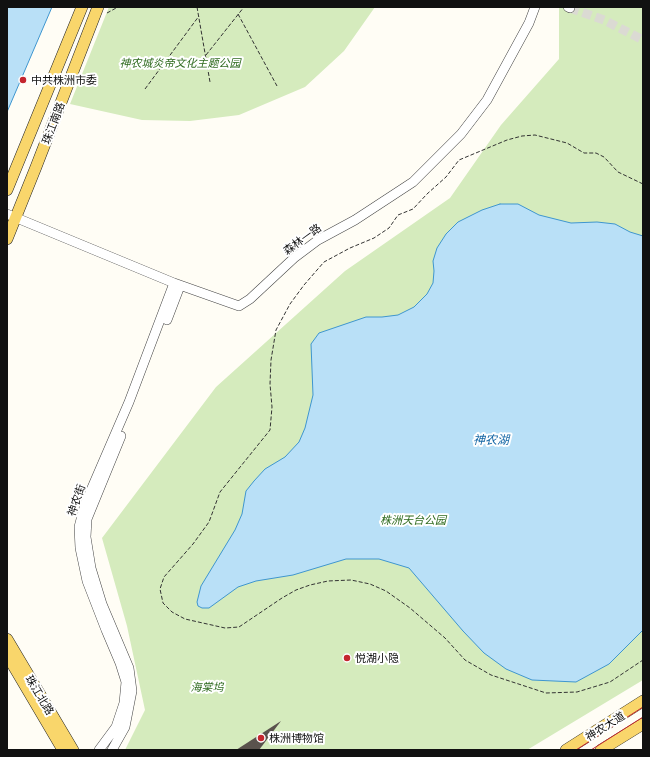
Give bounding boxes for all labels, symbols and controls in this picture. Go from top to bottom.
park label: 神农城炎帝文化主题公园 [120,56,240,70]
place label: 中共株洲市委 [31,73,97,87]
marker: 中共株洲市委 [18,75,28,85]
street label: 珠江南路 [39,100,67,146]
street label: 森林一路 [280,221,324,257]
water label: 神农湖 [473,432,509,446]
street label: 神农街 [64,482,88,518]
park label: 株洲天台公园 [380,513,446,527]
place label: 悦湖小隐 [355,651,399,665]
marker: 悦湖小隐 [342,653,352,663]
street label: 珠江北路 [23,673,57,717]
park label: 海棠坞 [191,680,223,694]
street label: 神农大道 [583,709,627,743]
place label: 株洲博物馆 [269,731,324,745]
marker: 株洲博物馆 [256,733,266,743]

